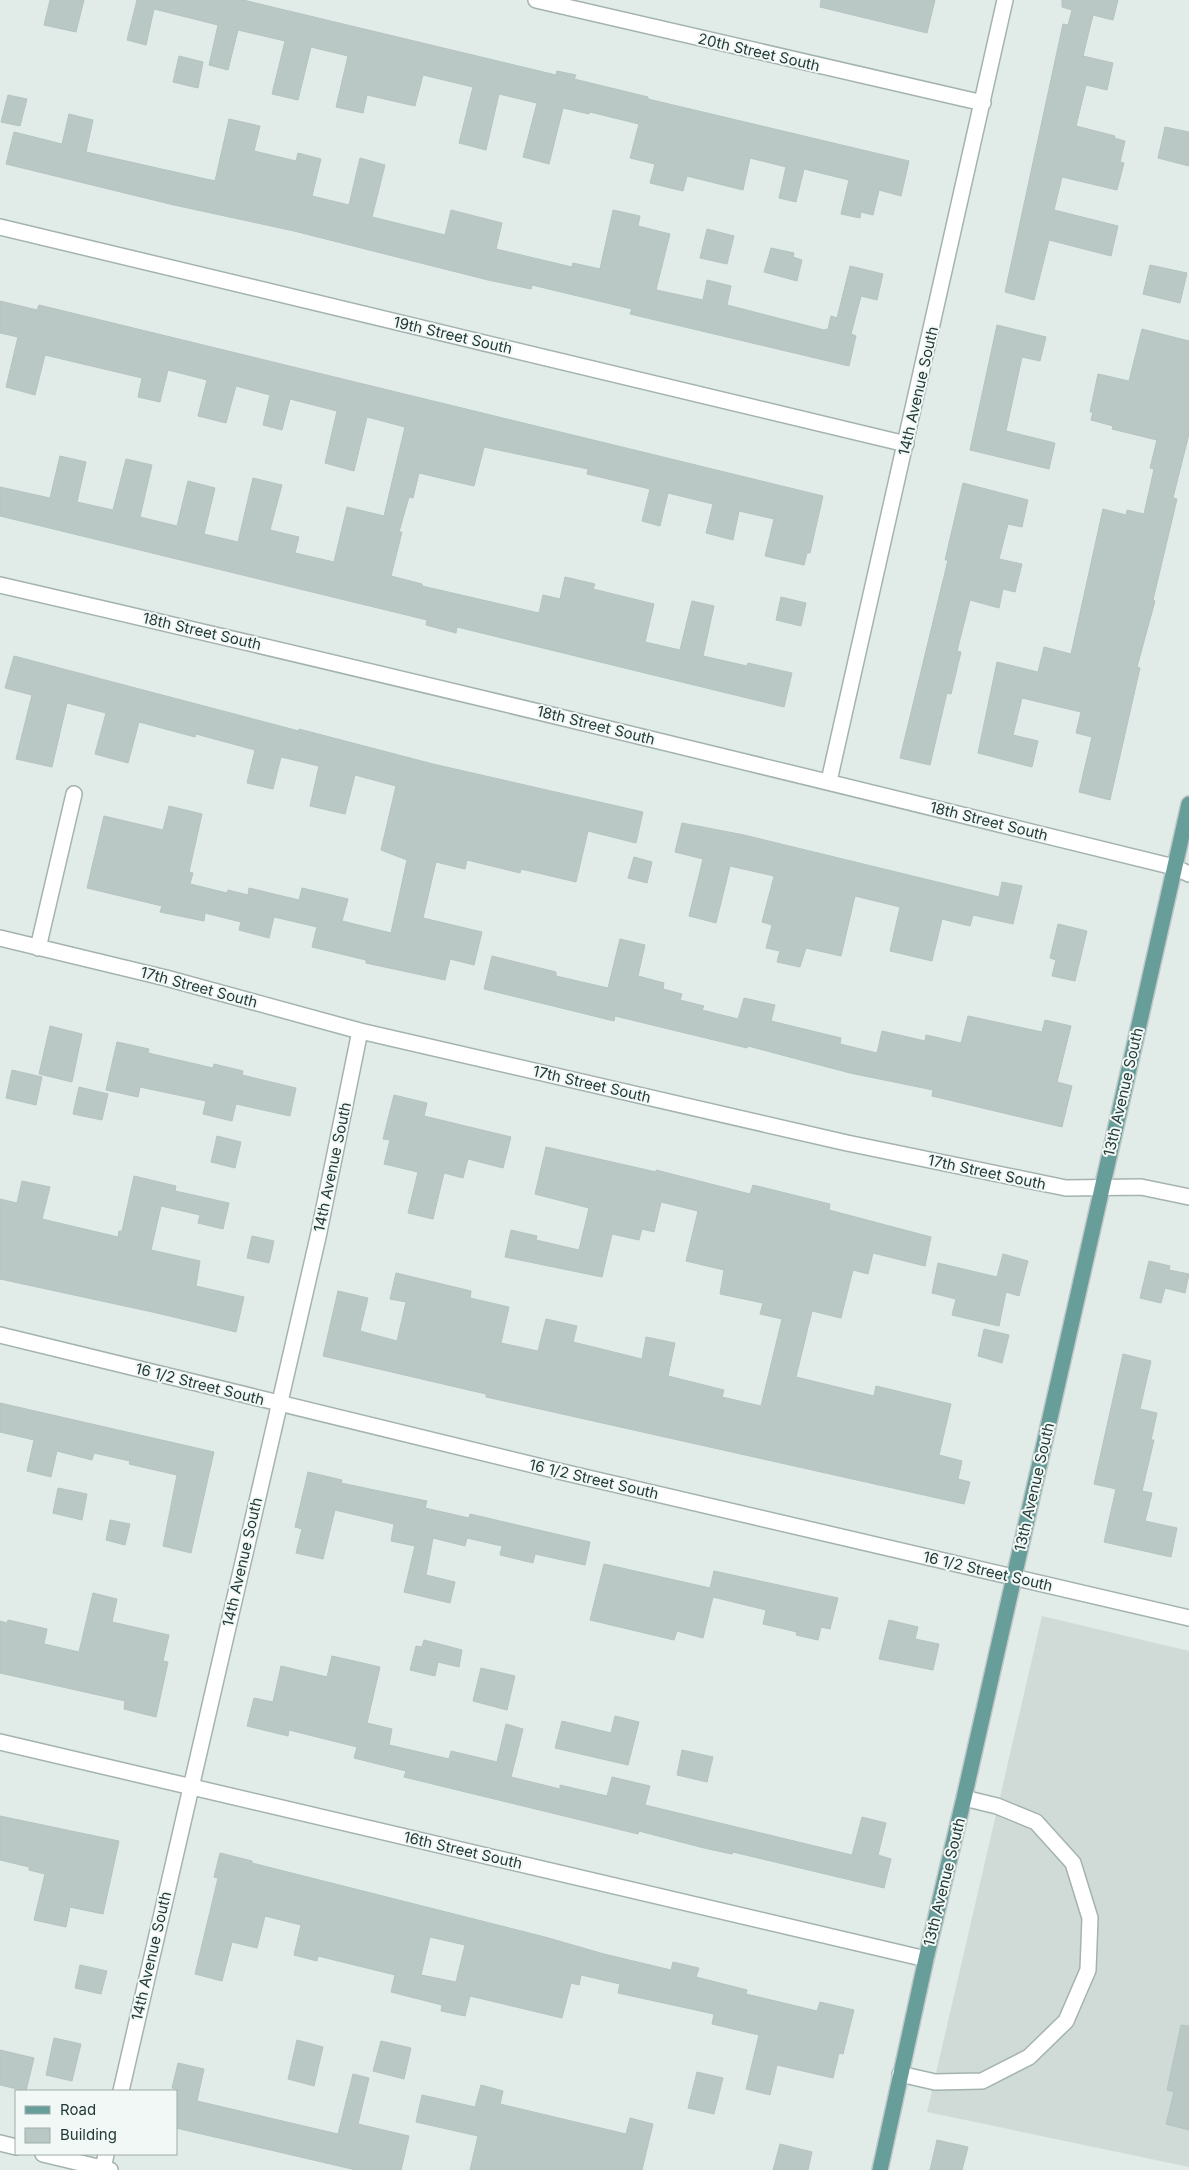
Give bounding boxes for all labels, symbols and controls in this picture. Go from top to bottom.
street label: 20th Street South [696,29,822,75]
street label: 19th Street South [392,312,514,358]
street label: 14th Avenue South [894,325,942,457]
street label: 18th Street South [141,608,263,654]
street label: 18th Street South [535,701,657,749]
street label: 18th Street South [928,797,1050,845]
street label: 17th Street South [138,962,260,1012]
street label: 13th Avenue South [1099,1026,1147,1158]
street label: 17th Street South [531,1061,653,1107]
street label: 14th Avenue South [309,1100,355,1234]
street label: 17th Street South [926,1150,1048,1194]
street label: 16 1/2 Street South [134,1359,266,1409]
street label: 13th Avenue South [1010,1421,1058,1553]
street label: 16 1/2 Street South [527,1455,661,1503]
street label: 14th Avenue South [218,1496,266,1628]
street label: 16 1/2 Street South [921,1547,1055,1595]
street label: 13th Avenue South [919,1816,969,1948]
street label: 16th Street South [402,1827,524,1873]
street label: 14th Avenue South [127,1890,175,2022]
legend [15,2090,178,2155]
text: Road [60,2100,96,2119]
text: Building [60,2125,117,2144]

